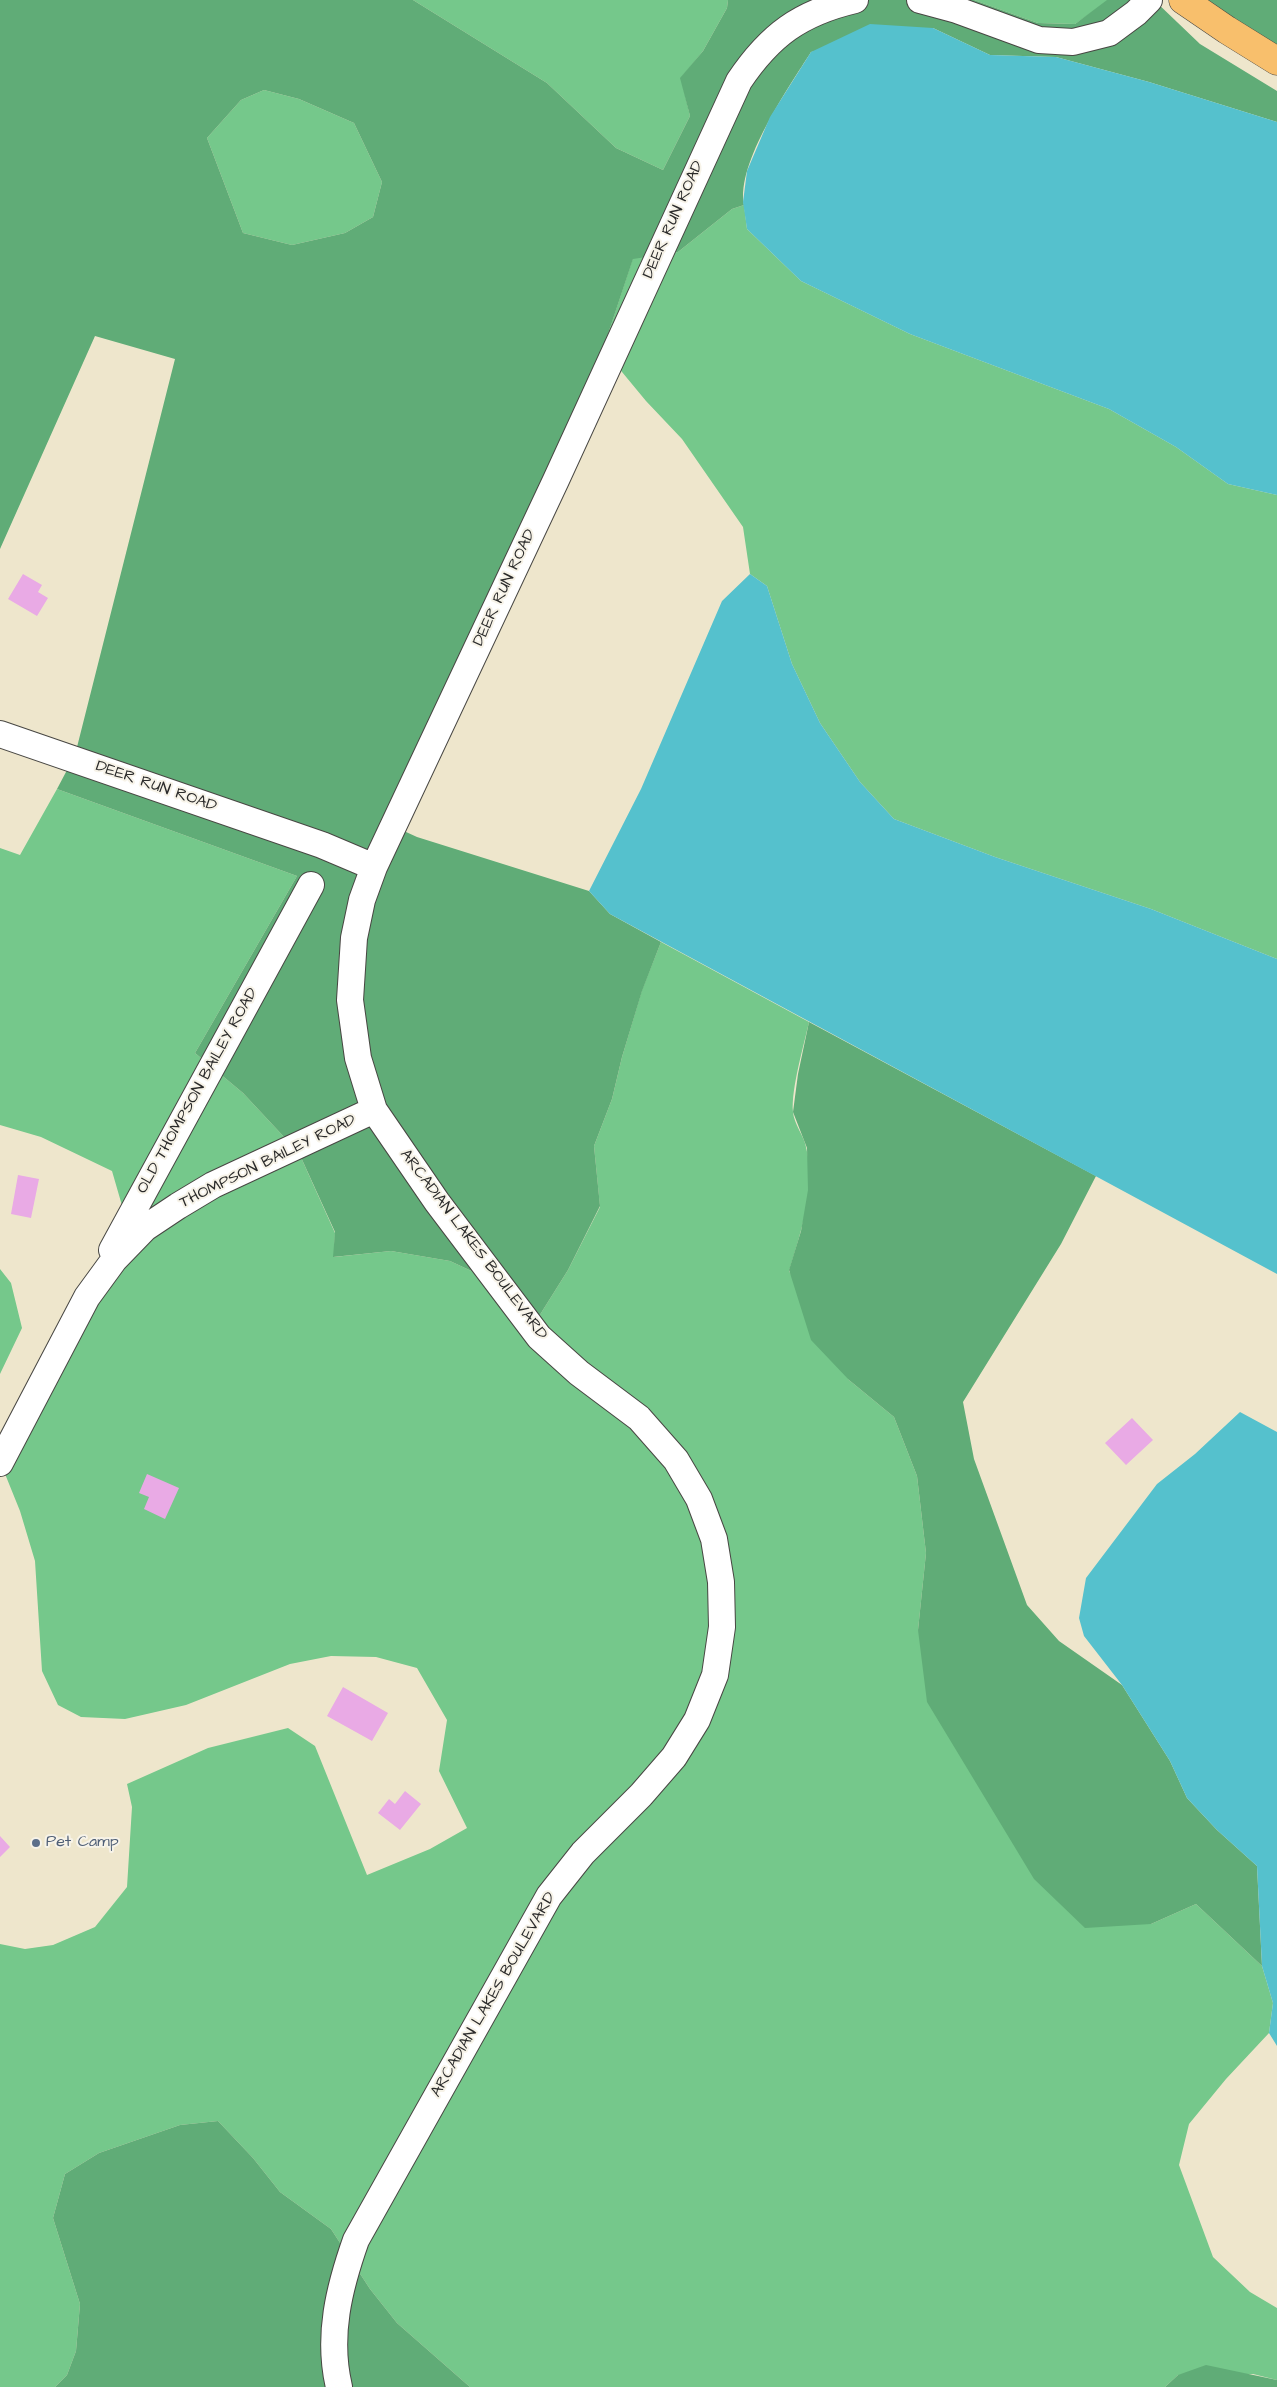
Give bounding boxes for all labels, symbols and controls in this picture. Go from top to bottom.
street label: DEER RUN ROAD [639,158,709,282]
street label: DEER RUN ROAD [470,527,540,649]
street label: DEER RUN ROAD [93,757,219,817]
street label: OLD THOMPSON BAILEY ROAD [133,985,263,1197]
street label: THOMPSON BAILEY ROAD [177,1111,359,1213]
street label: ARCADIAN LAKES BOULEVARD [395,1146,551,1344]
place label: Pet Camp [46,1833,119,1853]
marker: Pet Camp [30,1837,42,1849]
street label: ARCADIAN LAKES BOULEVARD [427,1889,561,2101]

